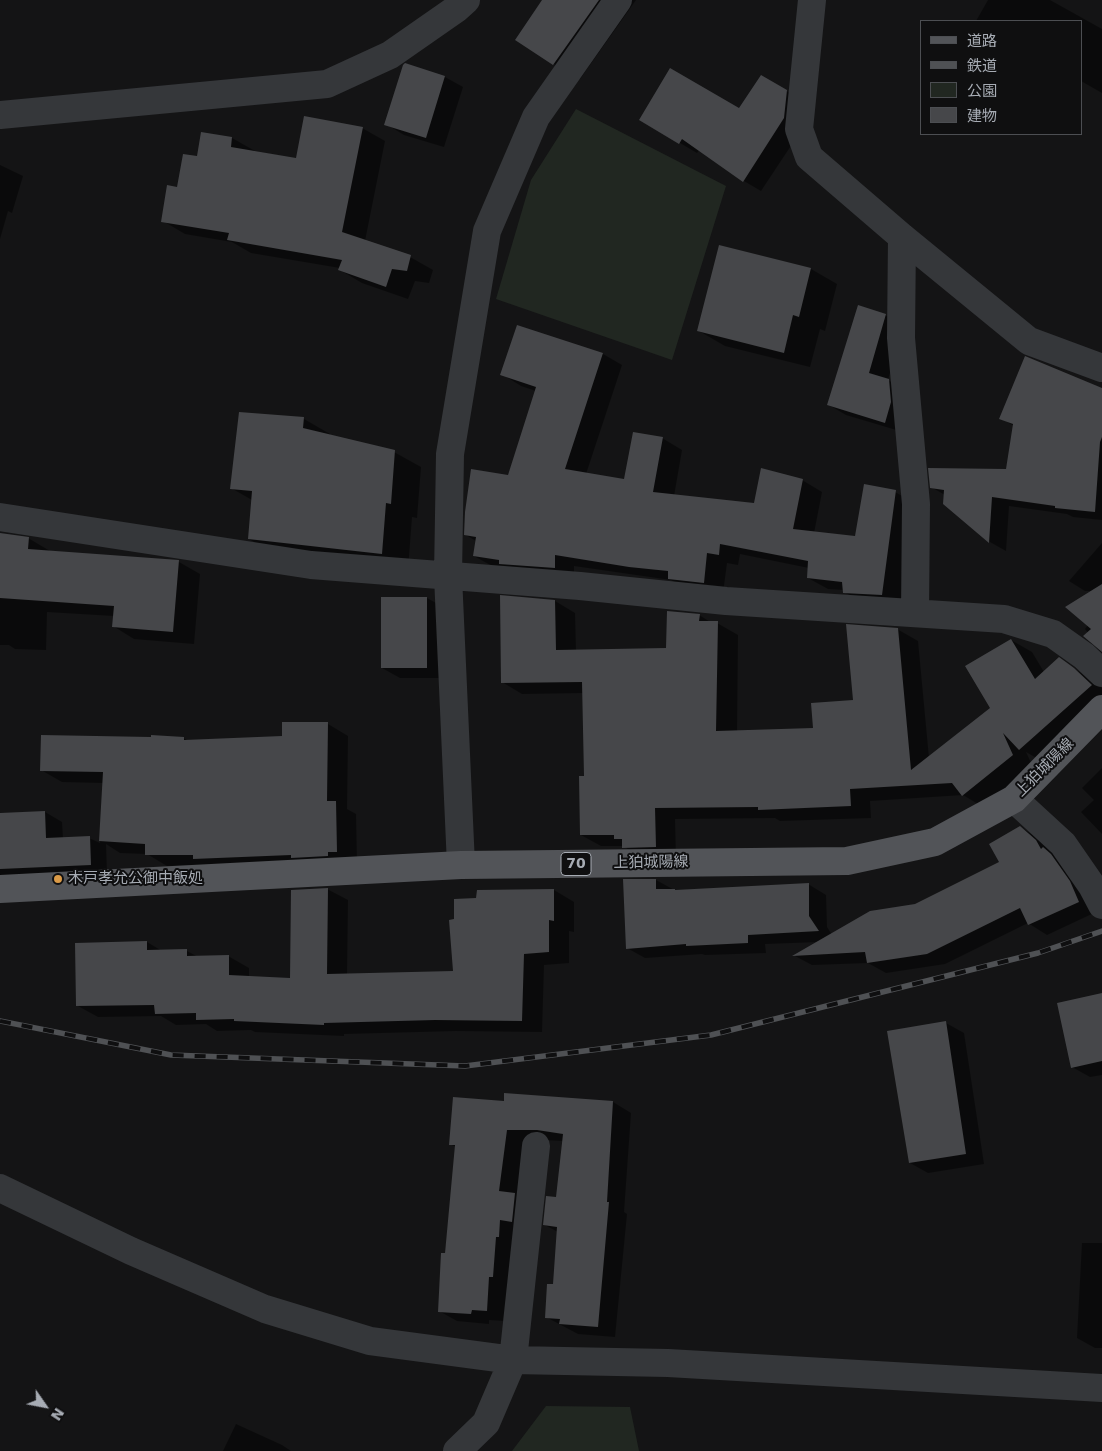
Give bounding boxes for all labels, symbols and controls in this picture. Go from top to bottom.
legend [920,20,1082,135]
text: 道路 [967,32,997,50]
text: 鉄道 [967,57,997,75]
text: 公園 [967,82,997,100]
text: 建物 [967,107,997,125]
street label: 上狛城陽線 [1012,735,1078,801]
road number: 70 [561,852,591,876]
street label: 上狛城陽線 [613,853,689,873]
place label: 木戸孝允公御中飯処 [68,870,203,888]
marker: 木戸孝允公御中飯処 [52,873,64,885]
north arrow [20,1381,70,1431]
text: N [48,1405,67,1423]

